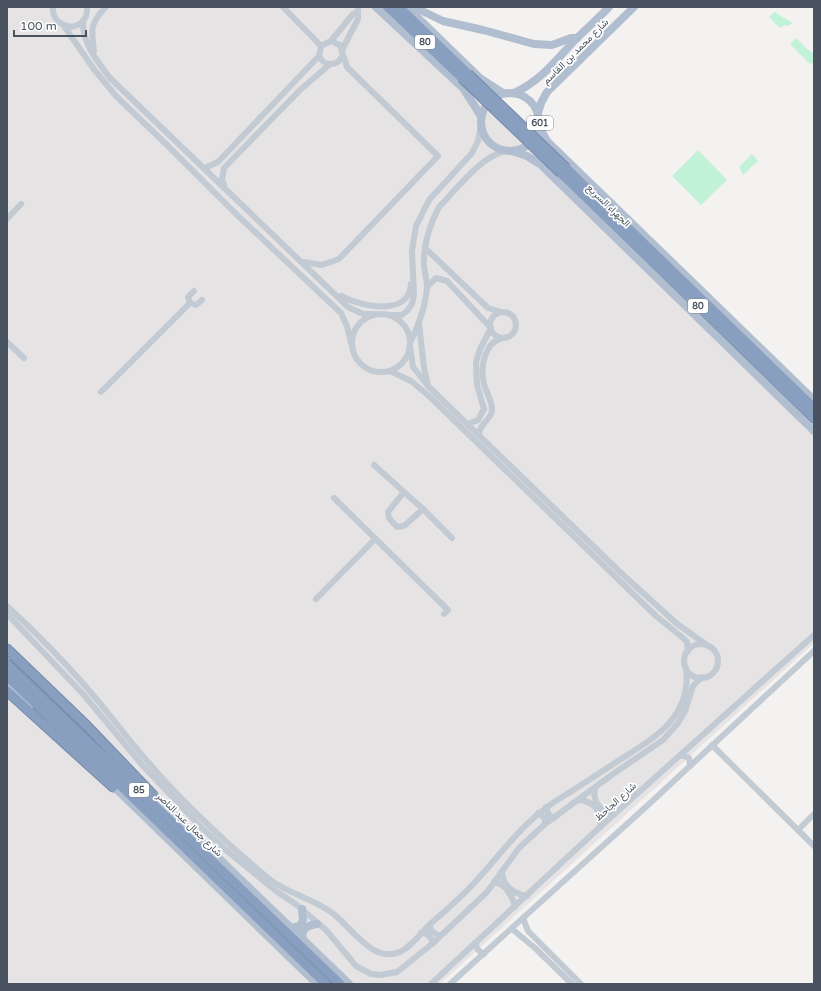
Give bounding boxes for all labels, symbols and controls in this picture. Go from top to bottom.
scale bar [14,12,86,38]
street label: شارع محمد بن القاسم [540,16,611,87]
text: 100 m [20,19,57,33]
road number: 80 [415,35,435,49]
road number: 601 [527,116,553,130]
street label: الجهراء السريع [584,182,633,230]
road number: 80 [688,299,708,313]
street label: شارع الجاحظ [592,780,639,823]
road number: 85 [129,783,149,797]
street label: شارع جمال عبد الناصر [153,790,225,859]

